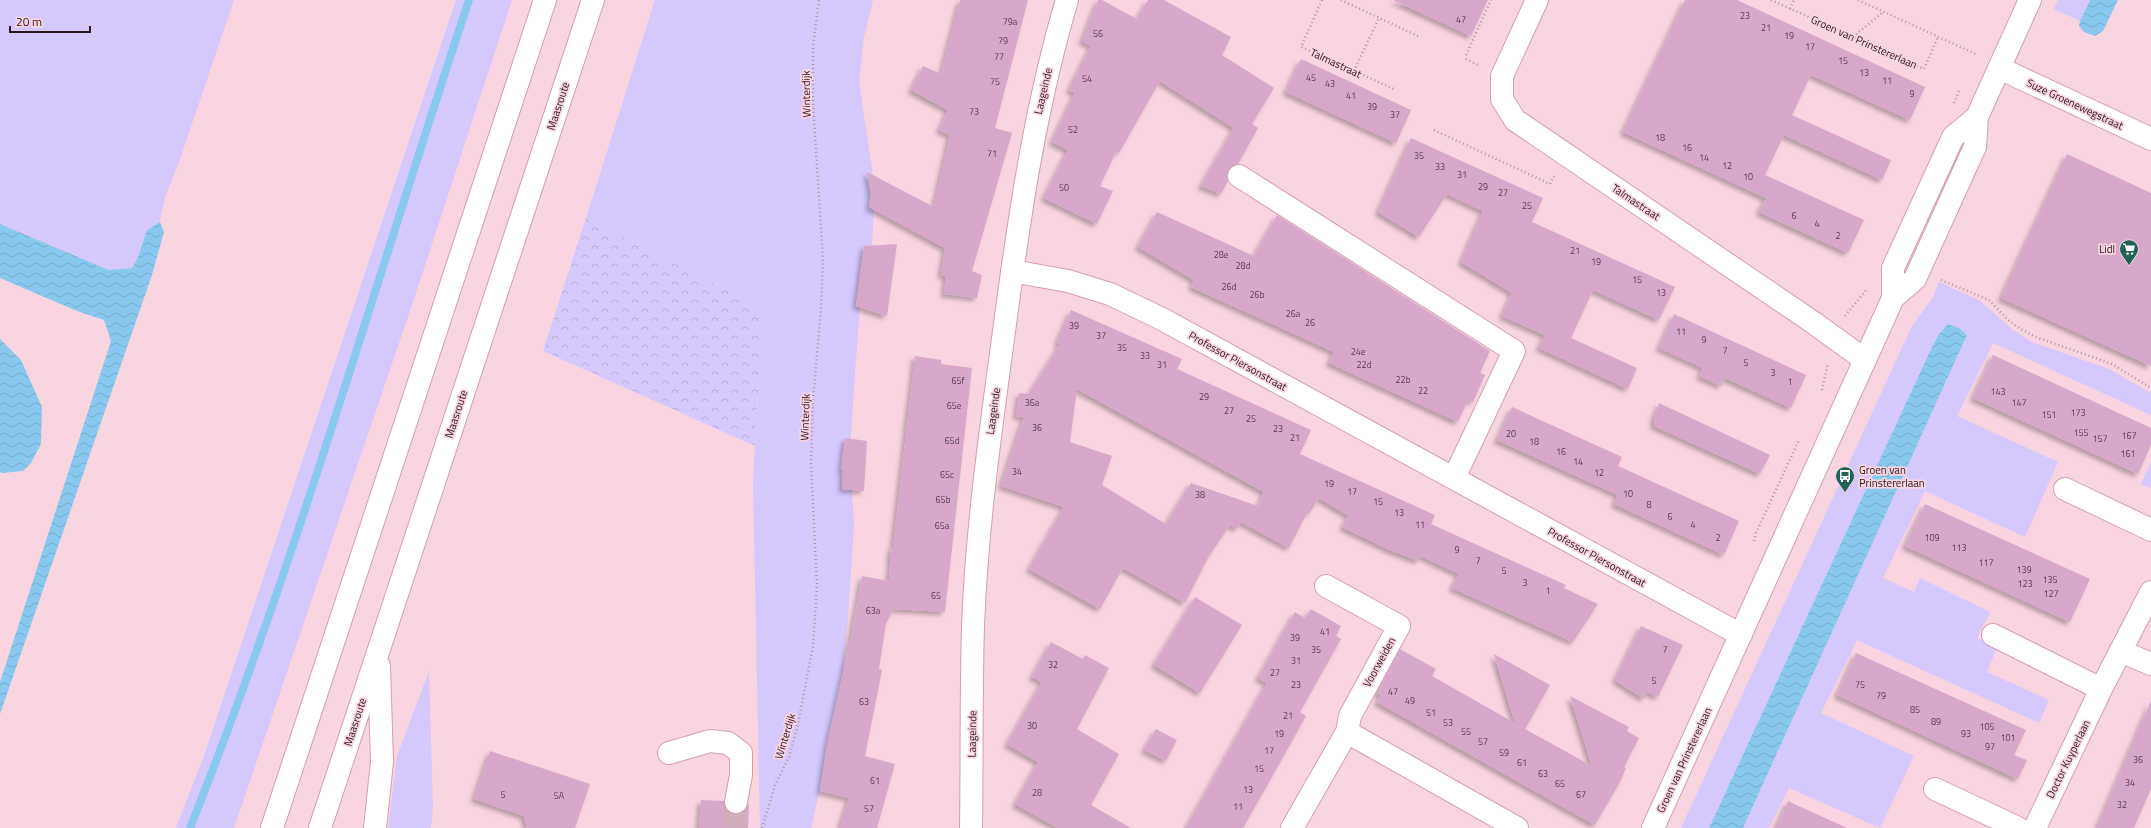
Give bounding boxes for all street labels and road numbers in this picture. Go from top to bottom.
street label: Groen van Prinstererlaan [1808,11,1920,73]
street label: Talmastraat [1308,44,1365,82]
street label: Laageinde [1030,66,1056,116]
street label: Winterdijk [798,70,814,118]
street label: Suze Groenewegstraat [2024,75,2126,134]
street label: Maasroute [543,79,573,132]
street label: Talmastraat [1609,180,1663,224]
street label: Professor Piersonstraat [1186,327,1290,395]
street label: Laageinde [982,386,1004,435]
street label: Maasroute [441,387,471,440]
street label: Winterdijk [796,392,814,441]
street label: Professor Piersonstraat [1545,523,1649,591]
street label: Voorweiden [1359,634,1399,690]
street label: Maasroute [340,695,370,748]
street label: Groen van Prinstererlaan [1652,704,1716,815]
street label: Winterdijk [770,710,800,761]
street label: Laageinde [964,710,980,758]
street label: Doctor Kuyperlaan [2042,717,2094,801]

